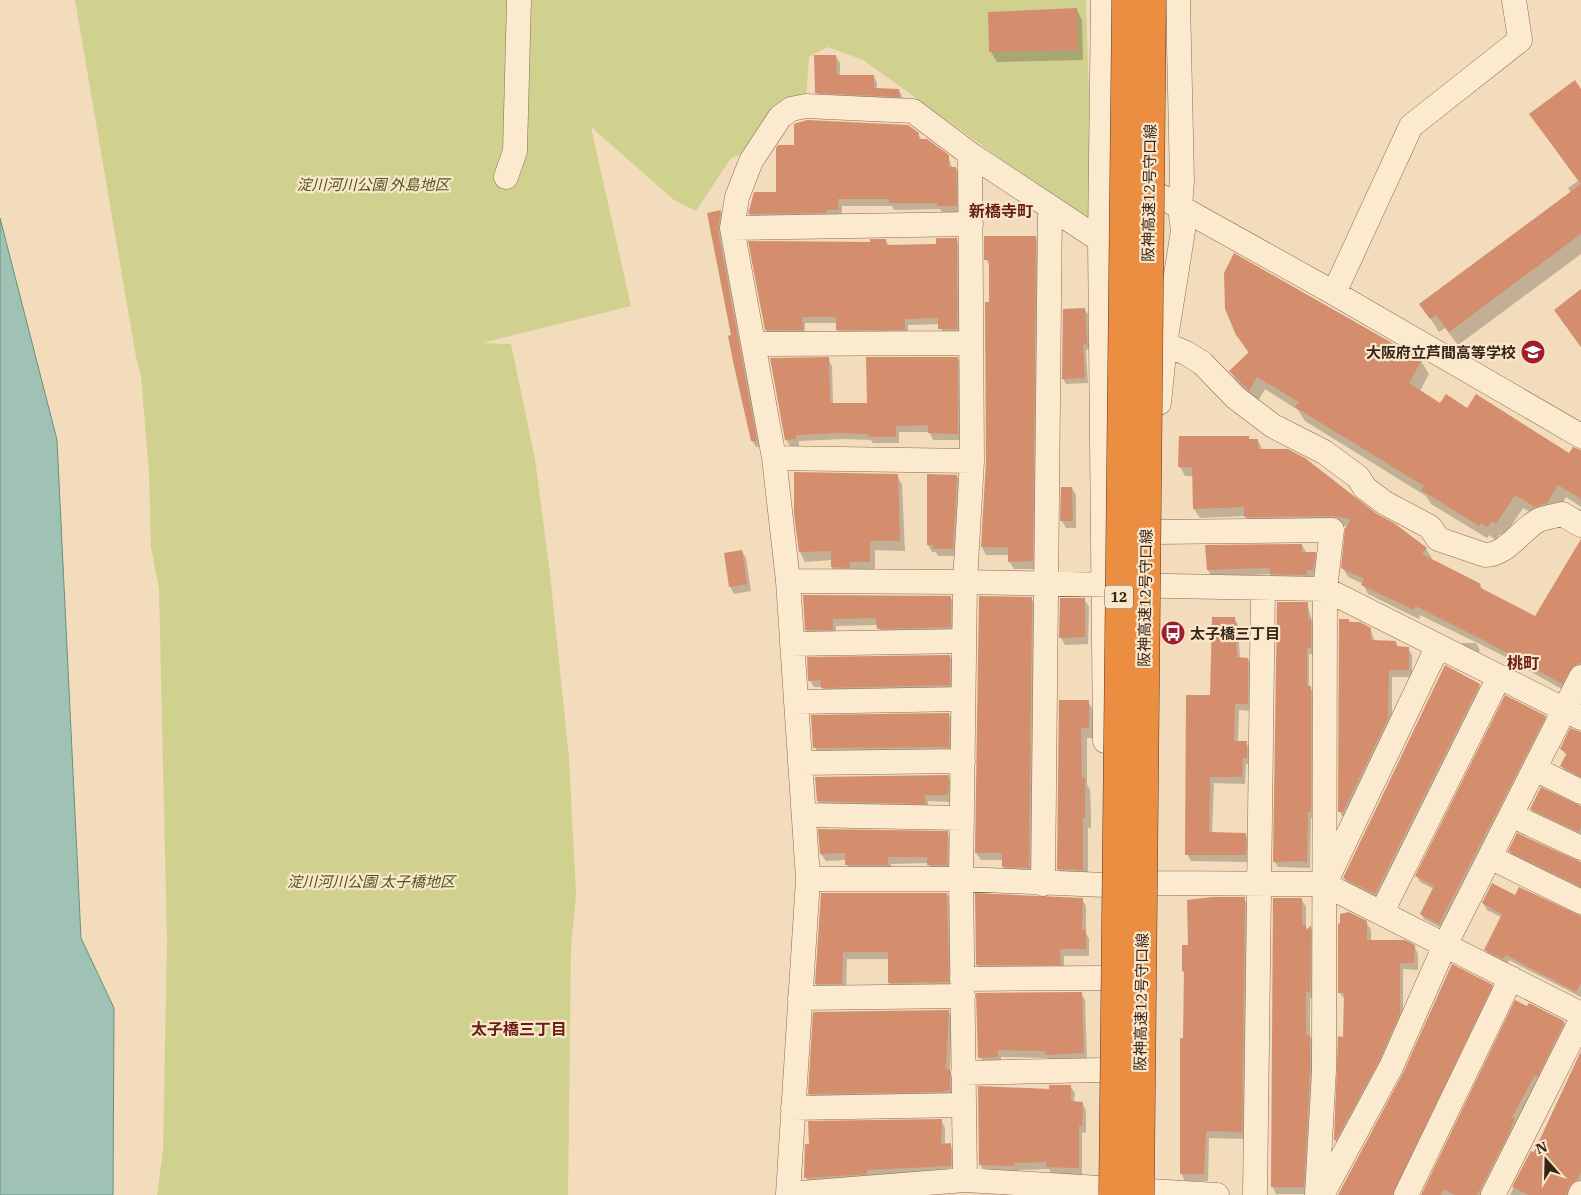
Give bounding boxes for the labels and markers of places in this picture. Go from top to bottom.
school or university icon: 大阪府立芦間高等学校 [1520,339,1546,365]
place label: 大阪府立芦間高等学校 [1366,343,1516,362]
bus stop icon: 太子橋三丁目 [1160,620,1186,646]
place label: 太子橋三丁目 [1190,624,1280,643]

